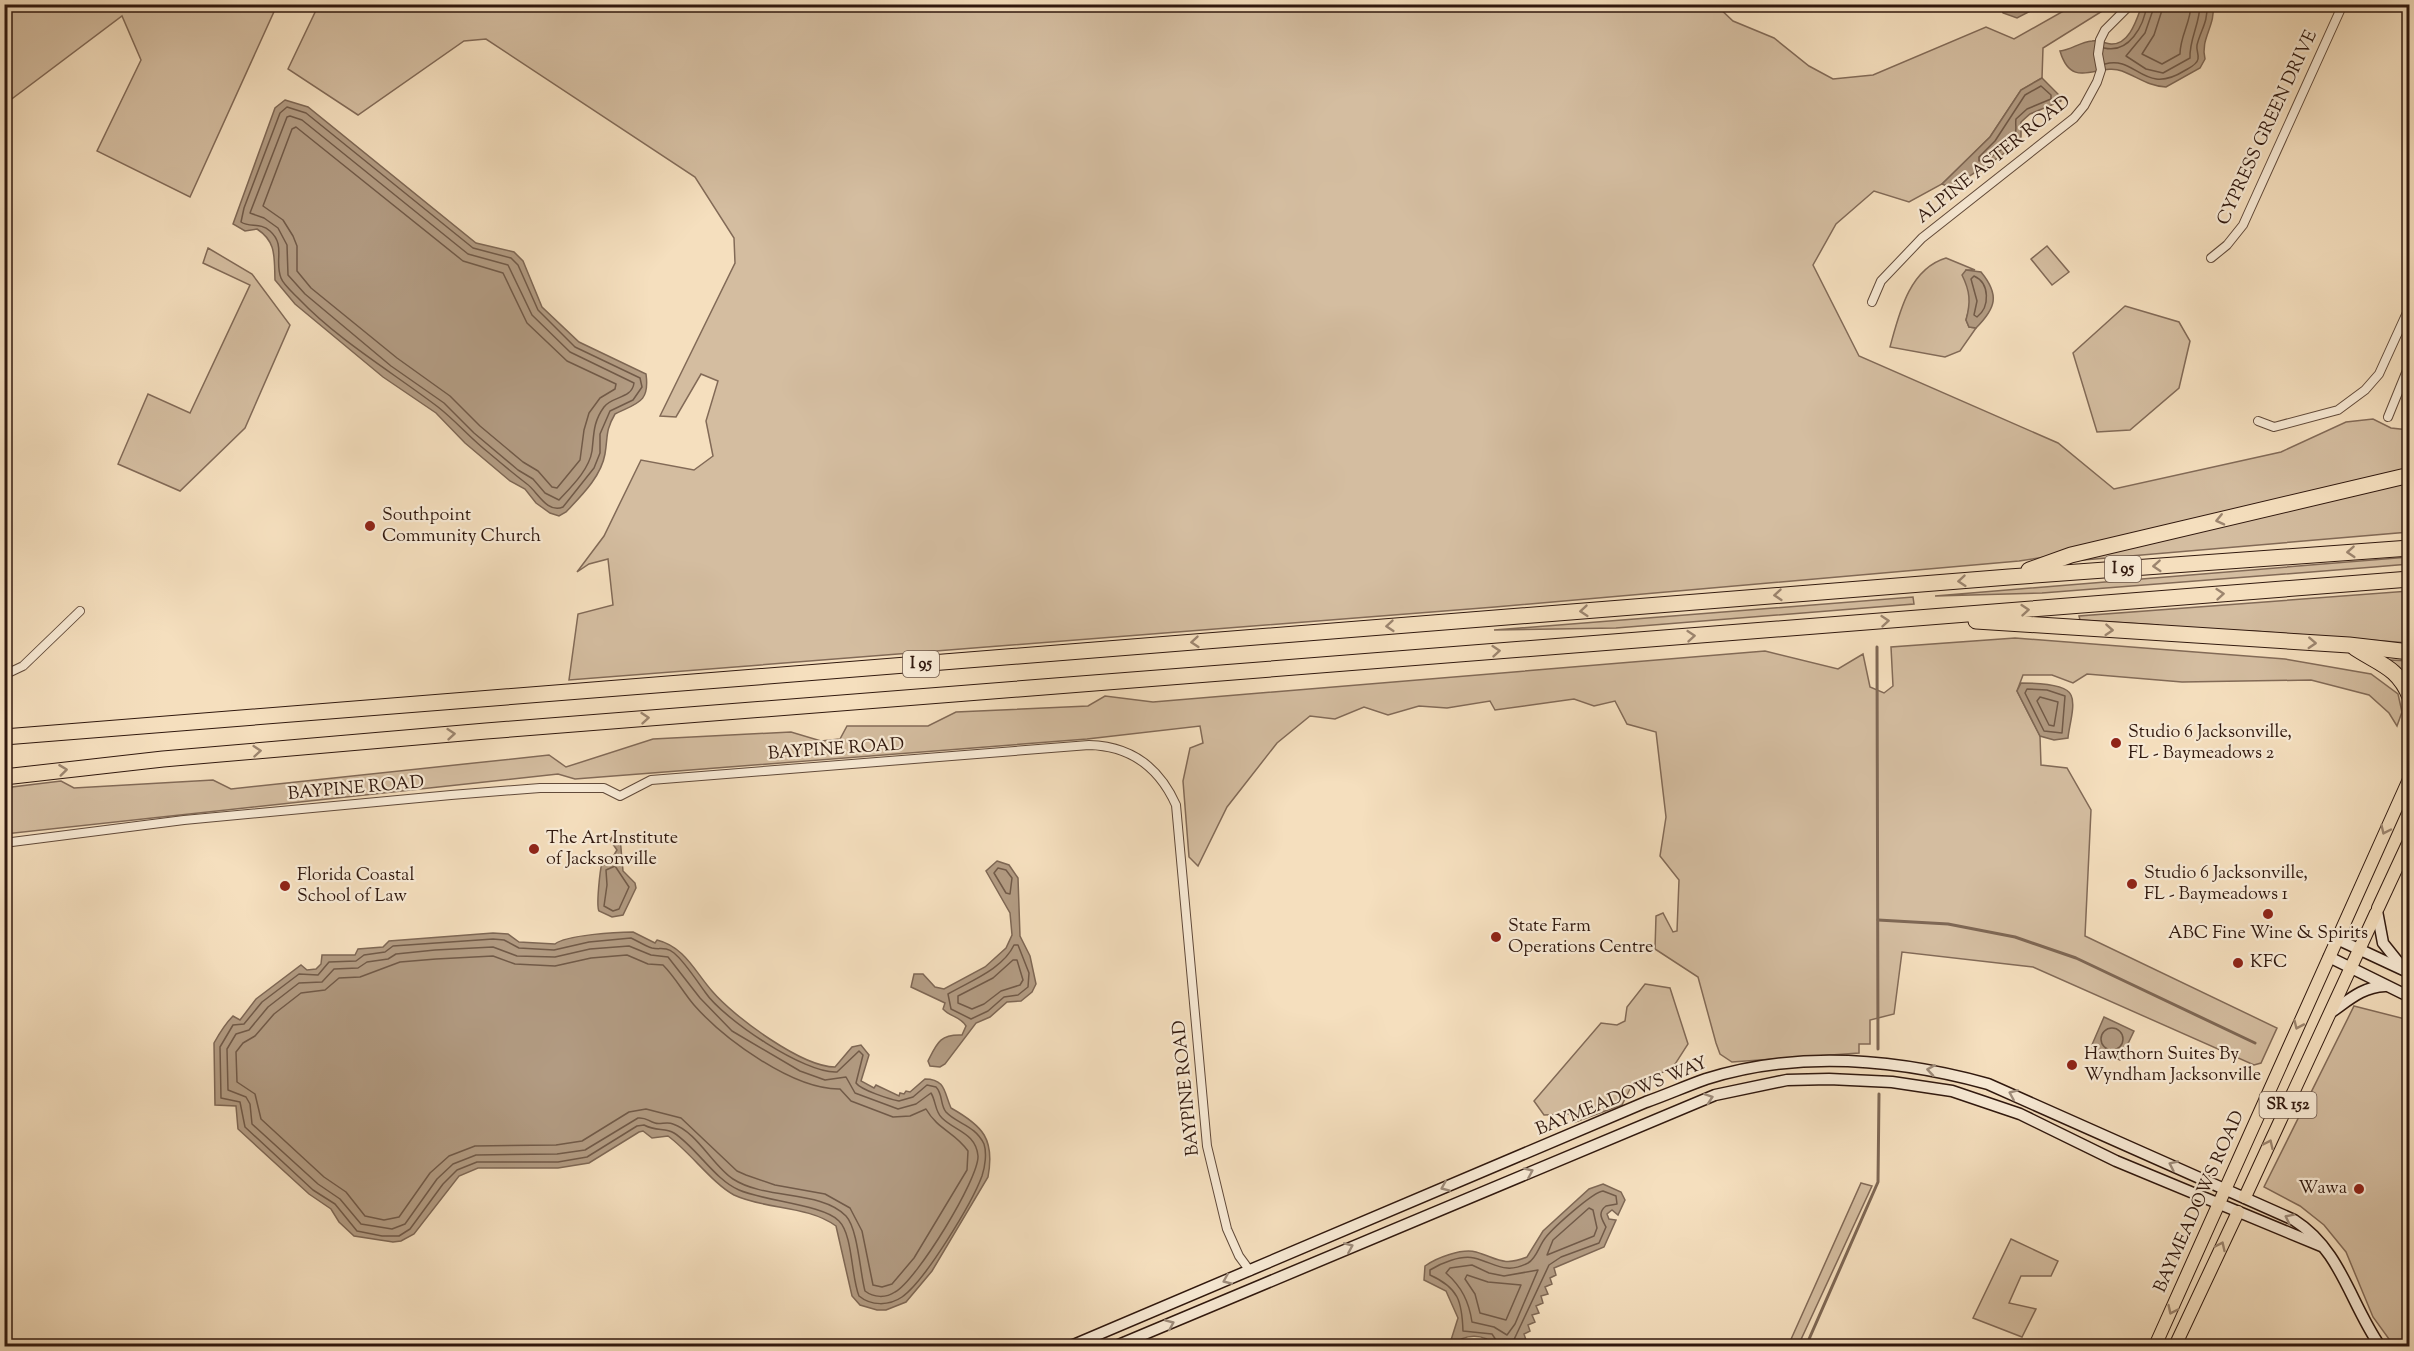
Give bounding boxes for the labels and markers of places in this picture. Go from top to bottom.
place label: Southpoint Community Church [382,503,541,550]
marker: Southpoint Community Church [363,519,377,533]
place label: Studio 6 Jacksonville, FL - Baymeadows 2 [2128,720,2292,767]
marker: Studio 6 Jacksonville, FL - Baymeadows 2 [2109,736,2123,750]
place label: The Art Institute of Jacksonville [546,826,678,873]
marker: The Art Institute of Jacksonville [527,842,541,856]
place label: Studio 6 Jacksonville, FL - Baymeadows 1 [2144,861,2308,908]
place label: Florida Coastal School of Law [297,863,414,910]
marker: Studio 6 Jacksonville, FL - Baymeadows 1 [2125,877,2139,891]
marker: Florida Coastal School of Law [278,879,292,893]
marker: ABC Fine Wine & Spirits [2261,907,2275,921]
place label: State Farm Operations Centre [1508,914,1653,961]
place label: ABC Fine Wine & Spirits [2168,921,2368,947]
marker: State Farm Operations Centre [1489,930,1503,944]
place label: KFC [2250,950,2288,976]
marker: KFC [2231,956,2245,970]
place label: Hawthorn Suites By Wyndham Jacksonville [2084,1042,2261,1089]
marker: Hawthorn Suites By Wyndham Jacksonville [2065,1058,2079,1072]
place label: Wawa [2298,1176,2347,1202]
marker: Wawa [2352,1182,2366,1196]

